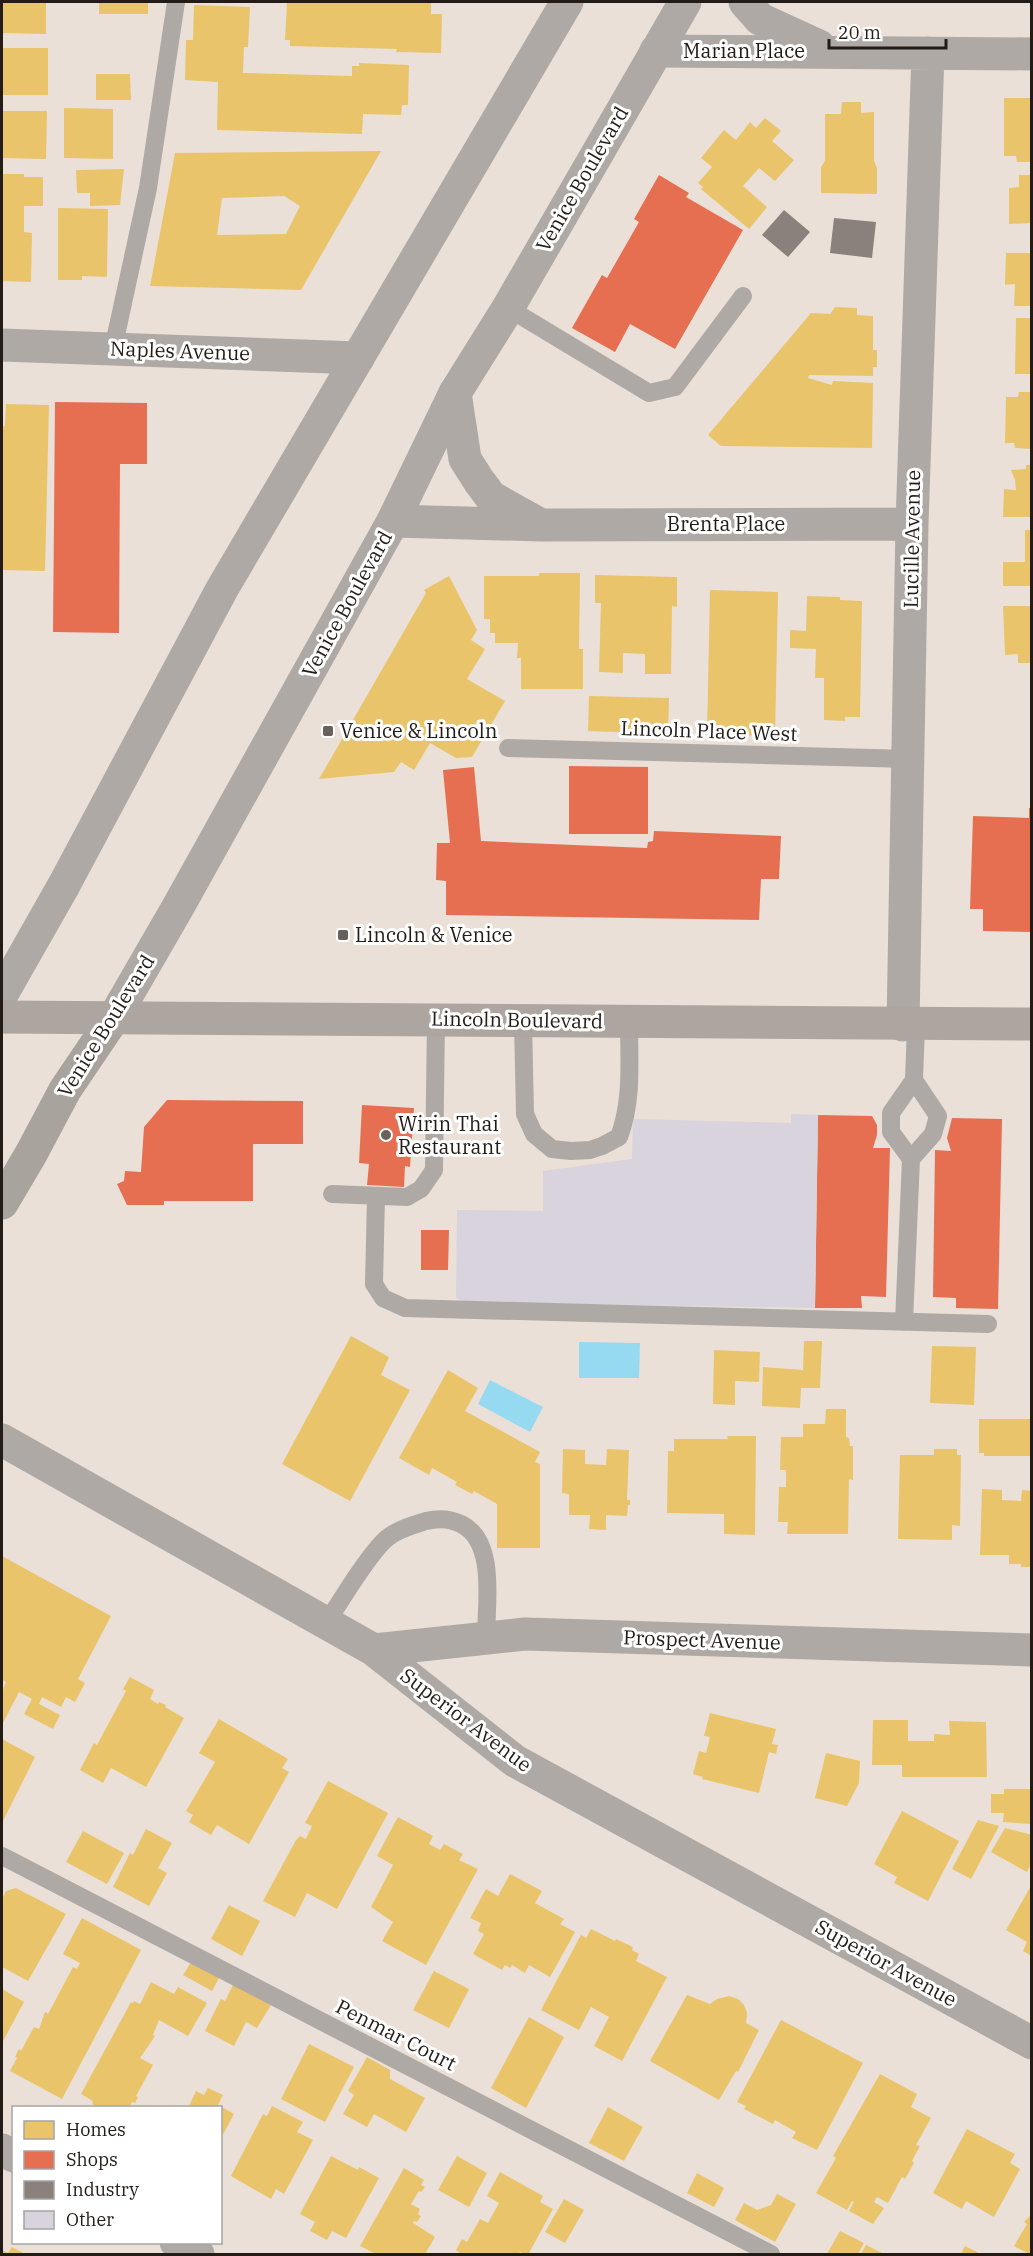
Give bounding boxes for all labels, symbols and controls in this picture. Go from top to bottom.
scale bar [829,12,946,50]
text: 20 m [838,21,881,44]
street label: Marian Place [683,37,805,64]
street label: Venice Boulevard [529,101,634,256]
street label: Naples Avenue [110,335,250,366]
street label: Lucille Avenue [897,470,926,608]
street label: Brenta Place [667,510,785,537]
street label: Venice Boulevard [295,526,398,682]
street label: Lincoln Place West [620,714,798,747]
place label: Venice & Lincoln [340,717,498,744]
marker: Venice & Lincoln [321,724,335,738]
place label: Lincoln & Venice [355,921,512,948]
marker: Lincoln & Venice [336,928,350,942]
street label: Venice Boulevard [51,949,160,1102]
street label: Lincoln Boulevard [431,1005,603,1034]
place label: Wirin Thai Restaurant [398,1110,501,1160]
marker: Wirin Thai Restaurant [379,1128,393,1142]
street label: Prospect Avenue [623,1623,781,1656]
street label: Superior Avenue [395,1661,537,1778]
street label: Superior Avenue [811,1913,962,2013]
street label: Penmar Court [331,1993,461,2076]
legend [12,2106,222,2244]
text: Homes [66,2118,126,2141]
text: Shops [66,2148,118,2171]
text: Industry [66,2178,139,2201]
text: Other [66,2208,114,2231]

